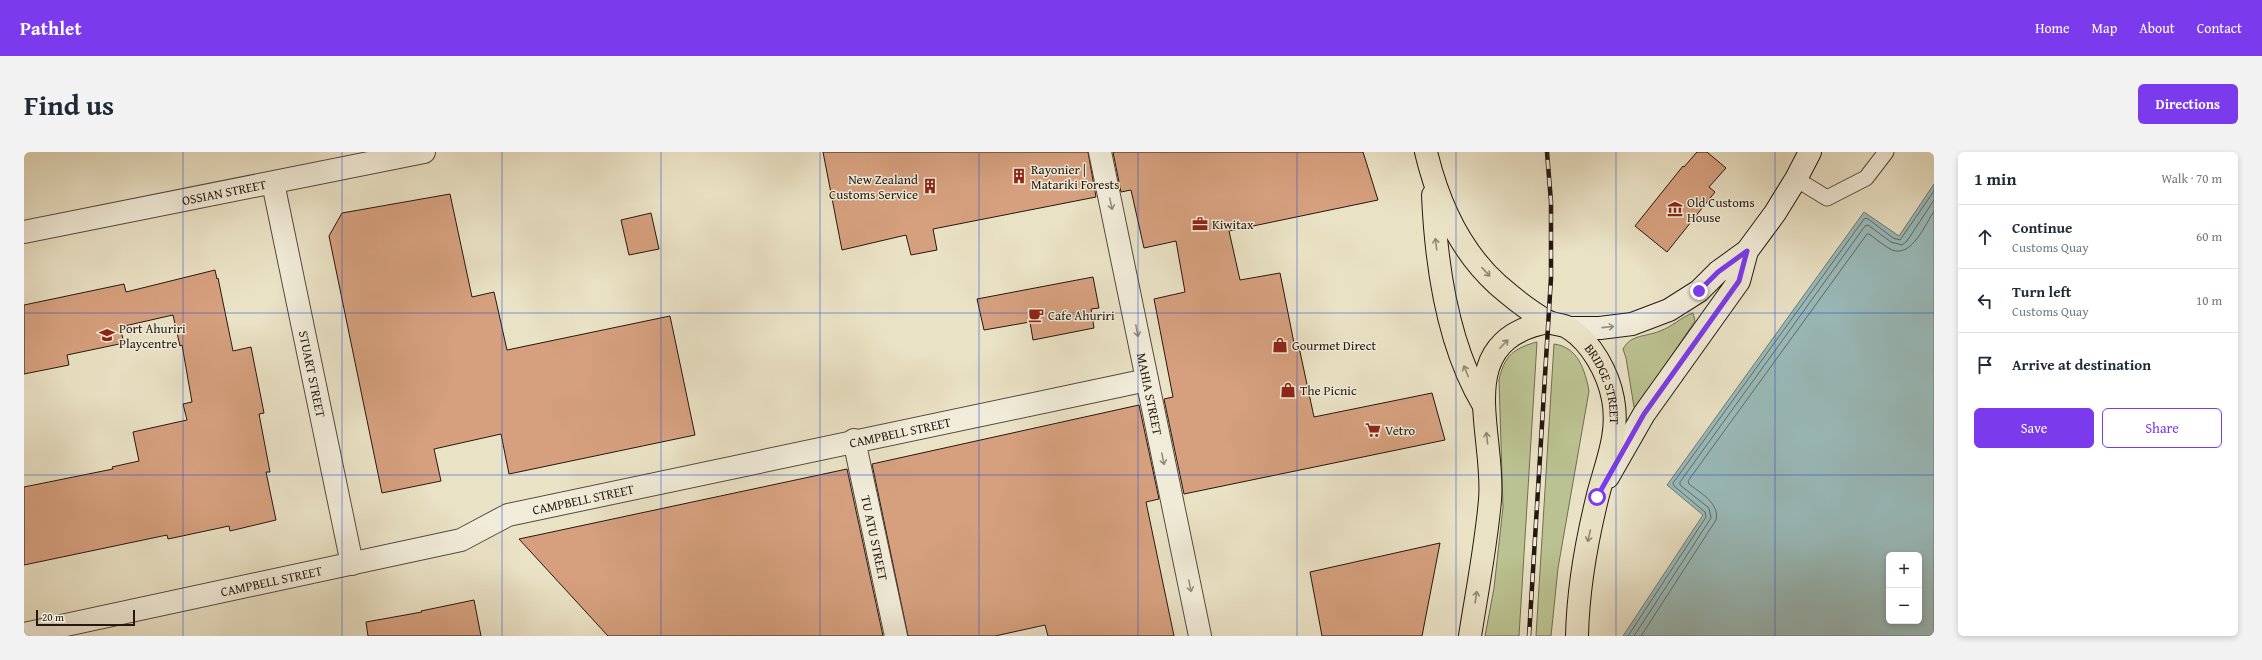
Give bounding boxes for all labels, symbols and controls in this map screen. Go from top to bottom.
text: Pathlet [20,14,82,42]
text: Home [2035,18,2070,38]
text: Map [2092,18,2117,38]
text: About [2139,18,2175,38]
text: Contact [2197,18,2242,38]
text: Find us [24,84,114,125]
button: Directions [2138,84,2238,124]
place label: Rayonier | Matariki Forests [1031,160,1119,194]
text: 1 min [1974,166,2016,191]
building icon: Rayonier | Matariki Forests [1010,167,1028,185]
text: Walk · 70 m [2161,169,2222,188]
place label: New Zealand Customs Service [829,170,918,204]
street label: OSSIAN STREET [180,175,269,210]
building icon: New Zealand Customs Service [921,177,939,195]
place label: Old Customs House [1687,193,1755,227]
one-way arrow [1108,197,1116,210]
museum icon: Old Customs House [1666,200,1684,218]
office icon: Kiwitax [1191,215,1209,233]
place label: Kiwitax [1212,215,1254,234]
text: Continue [2012,217,2073,238]
icon: ahead [1974,226,1996,248]
text: 60 m [2196,227,2222,246]
one-way arrow [1432,238,1440,251]
text: Customs Quay [2012,238,2089,257]
one-way arrow [1481,267,1491,277]
text: Turn left [2012,281,2071,302]
route end [1690,282,1708,300]
icon: left [1974,290,1996,312]
text: 10 m [2196,291,2222,310]
text: Customs Quay [2012,302,2089,321]
cafe icon: Cafe Ahuriri [1027,306,1045,324]
place label: Cafe Ahuriri [1048,306,1115,325]
place label: Port Ahuriri Playcentre [119,319,186,353]
one-way arrow [1601,323,1614,331]
one-way arrow [1134,324,1142,337]
school or university icon: Port Ahuriri Playcentre [98,326,116,344]
street label: STUART STREET [294,329,331,420]
shop icon: Gourmet Direct [1271,336,1289,354]
place label: Gourmet Direct [1292,336,1376,355]
one-way arrow [1499,339,1509,349]
street label: BRIDGE STREET [1580,340,1624,425]
street label: MAHIA STREET [1132,351,1167,438]
icon: arrive [1974,354,1996,376]
text: Arrive at destination [2012,354,2151,375]
one-way arrow [1462,365,1470,377]
shop icon: The Picnic [1279,381,1297,399]
place label: The Picnic [1300,381,1357,400]
button: Save [1974,408,2094,448]
button: Share [2102,408,2222,448]
street label: CAMPBELL STREET [848,413,953,453]
supermarket icon: Vetro [1364,421,1382,439]
place label: Vetro [1385,421,1416,440]
one-way arrow [1484,432,1491,445]
one-way arrow [1160,452,1168,465]
street label: CAMPBELL STREET [531,479,636,520]
route start [1588,488,1606,506]
street label: TU ATU STREET [856,494,893,583]
one-way arrow [1584,529,1592,542]
map controls [1886,552,1922,624]
button: + [1886,552,1922,588]
street label: CAMPBELL STREET [219,561,325,601]
one-way arrow [1186,579,1194,592]
button: − [1886,588,1922,624]
one-way arrow [1472,591,1480,604]
scale bar [36,608,135,627]
text: 20 m [42,609,64,625]

